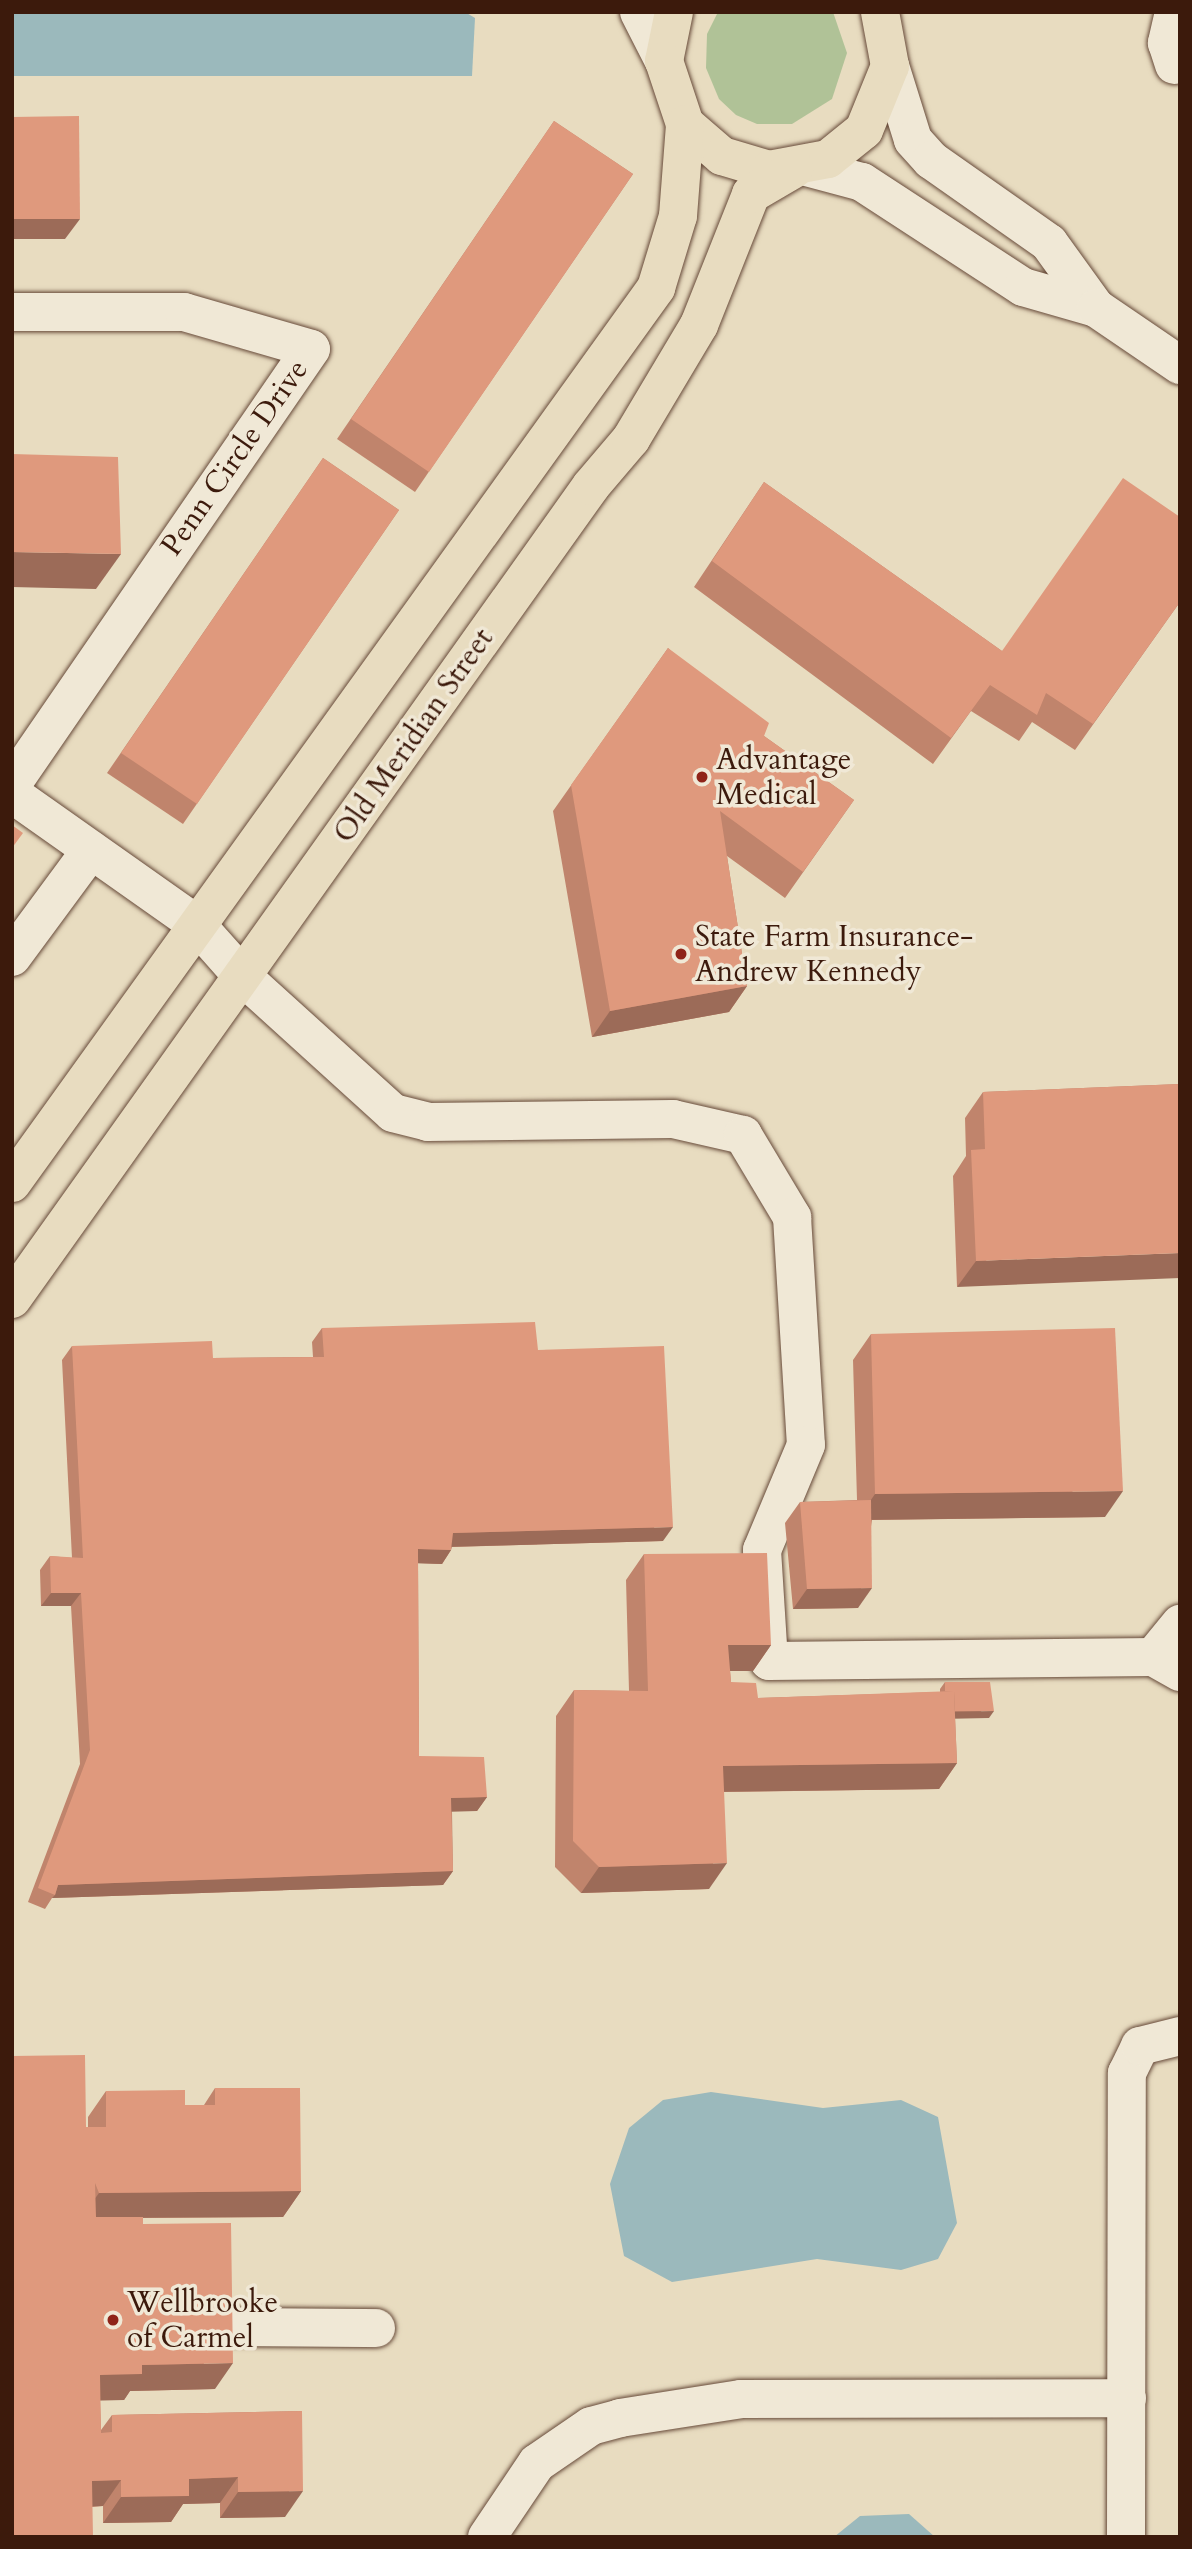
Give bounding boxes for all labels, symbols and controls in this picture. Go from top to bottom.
street label: Penn Circle Drive [154,353,316,563]
street label: Old Meridian Street [327,622,501,850]
place label: Advantage Medical [716,742,851,812]
marker: Advantage Medical [694,769,710,785]
place label: State Farm Insurance- Andrew Kennedy [695,919,973,990]
marker: State Farm Insurance- Andrew Kennedy [673,946,689,962]
place label: Wellbrooke of Carmel [127,2285,278,2356]
marker: Wellbrooke of Carmel [105,2312,121,2328]

